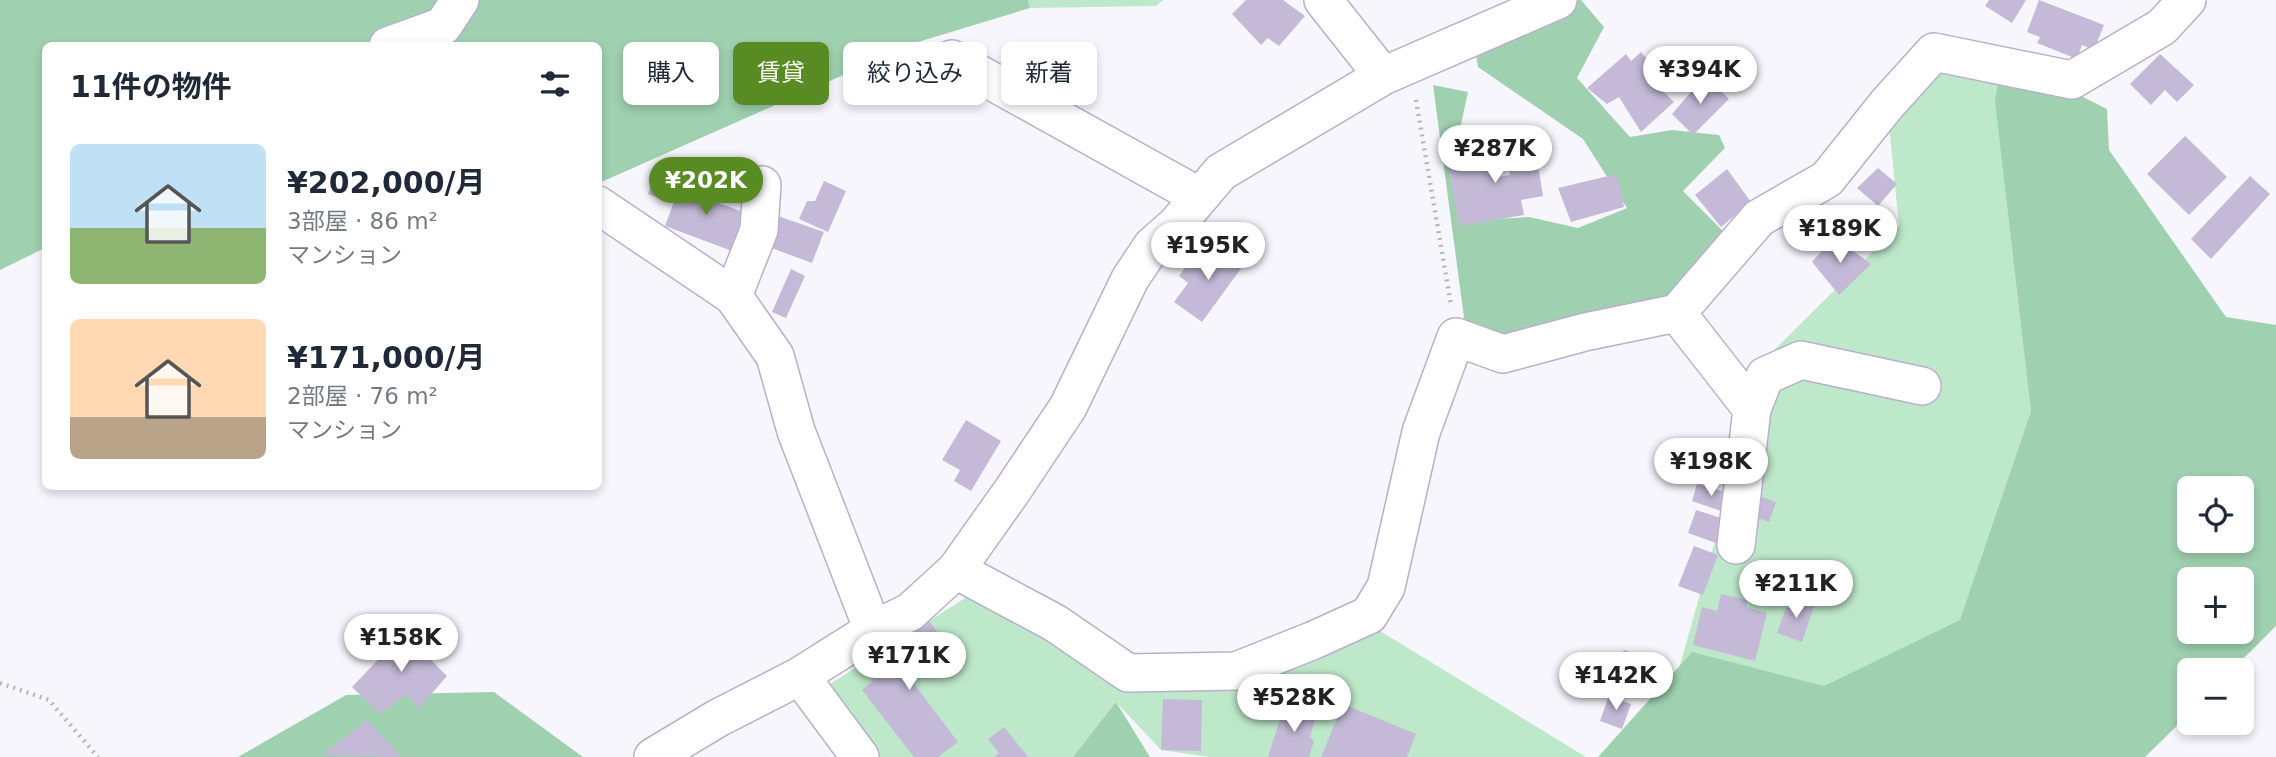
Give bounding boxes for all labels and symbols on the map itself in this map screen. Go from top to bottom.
pin: ¥394K [1651,46,1749,106]
pin: ¥287K [1446,125,1544,185]
pin: ¥202K [657,158,755,217]
pin: ¥189K [1791,205,1889,265]
pin: ¥195K [1159,222,1257,282]
pin: ¥198K [1662,438,1760,498]
pin: ¥211K [1747,560,1845,620]
pin: ¥158K [352,614,450,674]
pin: ¥171K [860,632,958,692]
pin: ¥142K [1567,652,1665,712]
pin: ¥528K [1245,674,1343,734]

